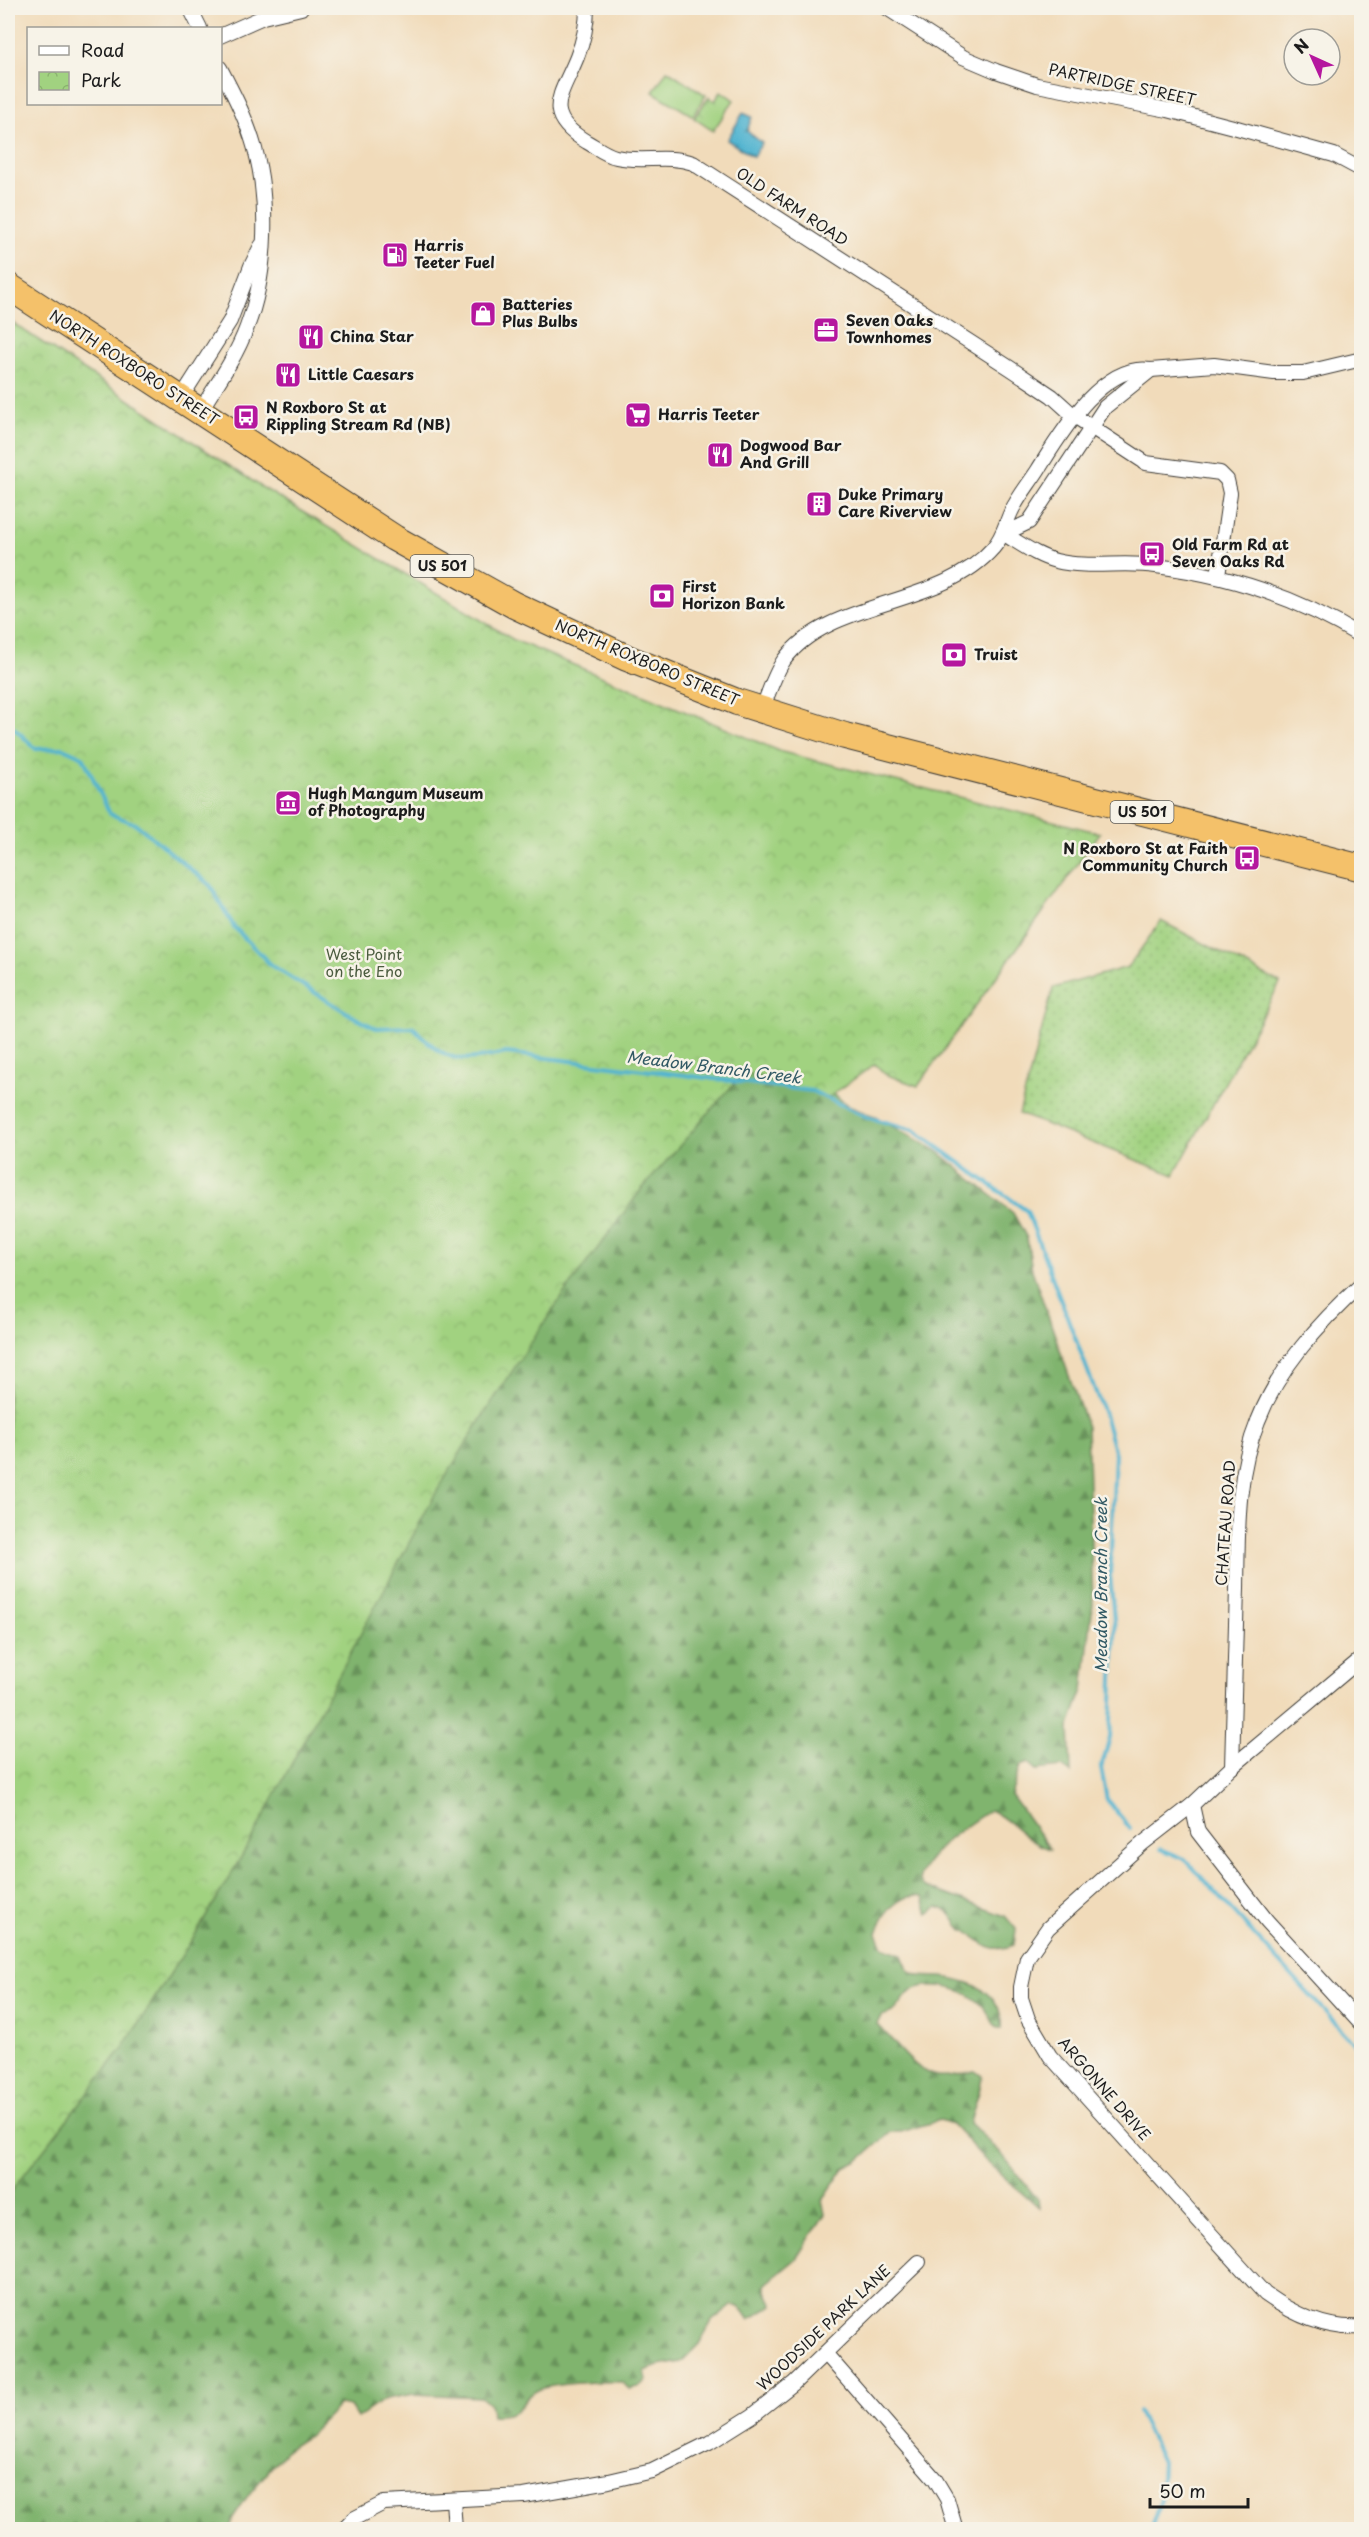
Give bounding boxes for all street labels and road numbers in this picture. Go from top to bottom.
street label: PARTRIDGE STREET [1046,57,1199,111]
street label: OLD FARM ROAD [732,161,853,251]
street label: NORTH ROXBORO STREET [46,303,225,431]
road number: US 501 [410,555,474,577]
street label: NORTH ROXBORO STREET [552,612,744,711]
road number: US 501 [1110,801,1174,823]
street label: CHATEAU ROAD [1209,1459,1240,1587]
street label: ARGONNE DRIVE [1054,2031,1157,2145]
street label: WOODSIDE PARK LANE [751,2259,895,2395]

